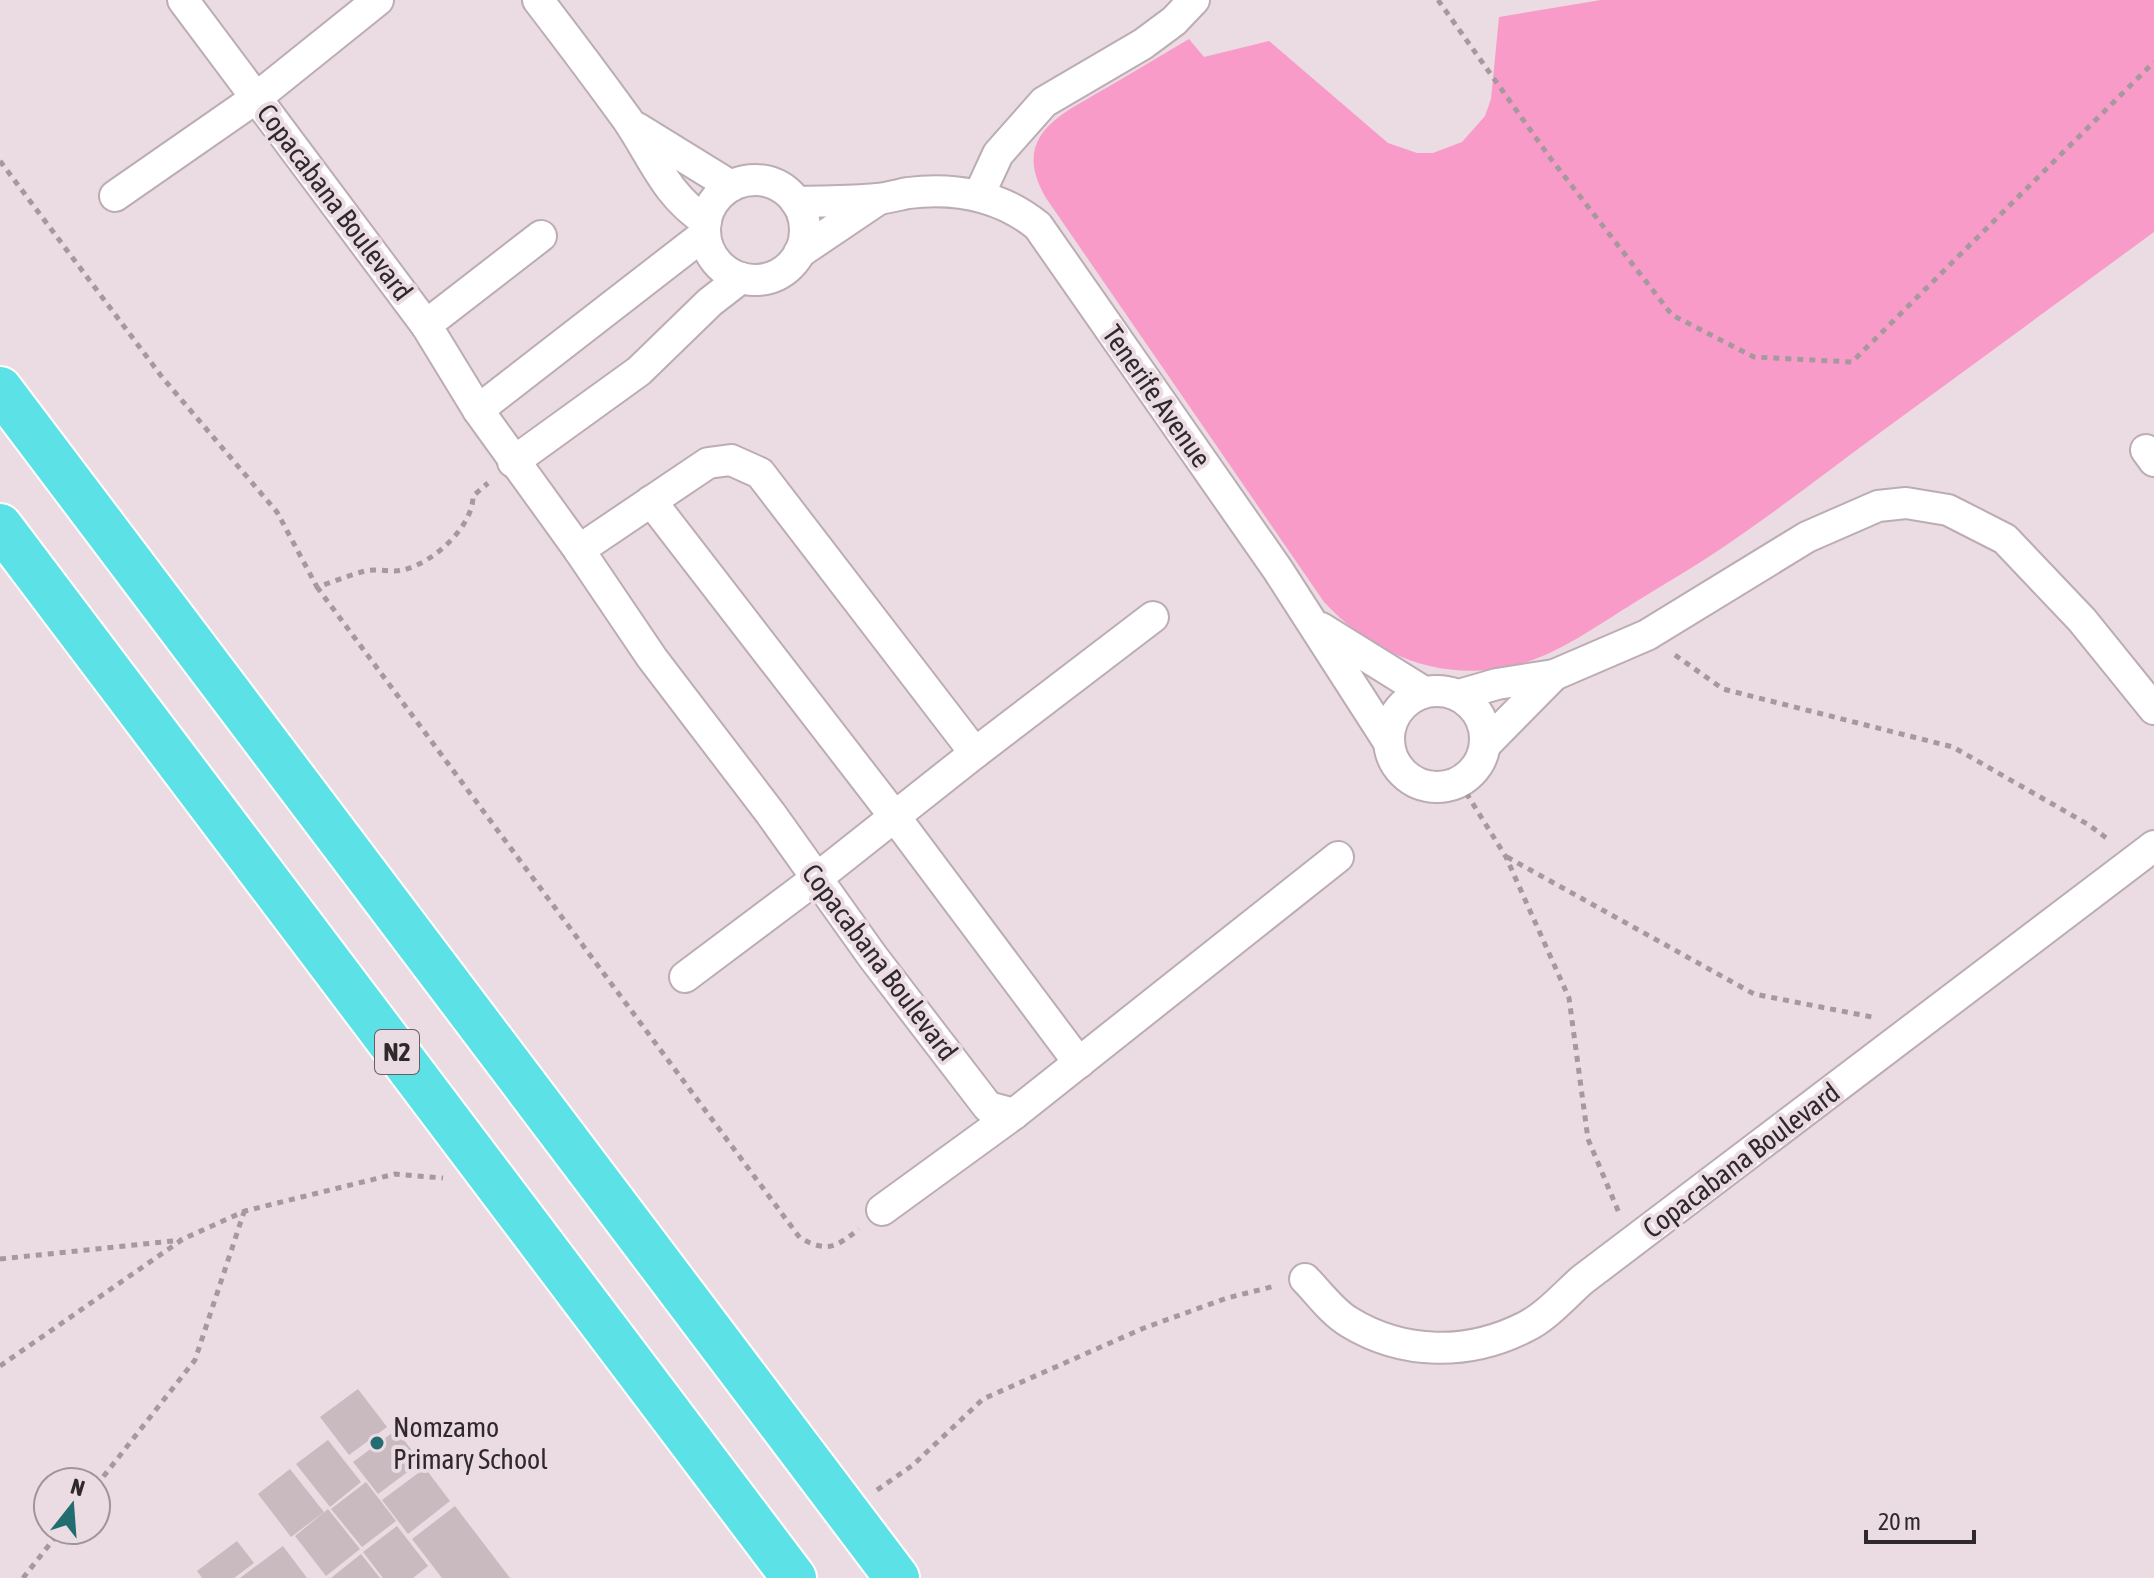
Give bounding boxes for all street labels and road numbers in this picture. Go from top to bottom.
street label: Copacabana Boulevard [251,98,419,306]
street label: Tenerife Avenue [1096,319,1218,473]
street label: Copacabana Boulevard [796,858,964,1066]
road number: N2 [375,1030,419,1074]
street label: Copacabana Boulevard [1637,1076,1845,1244]

